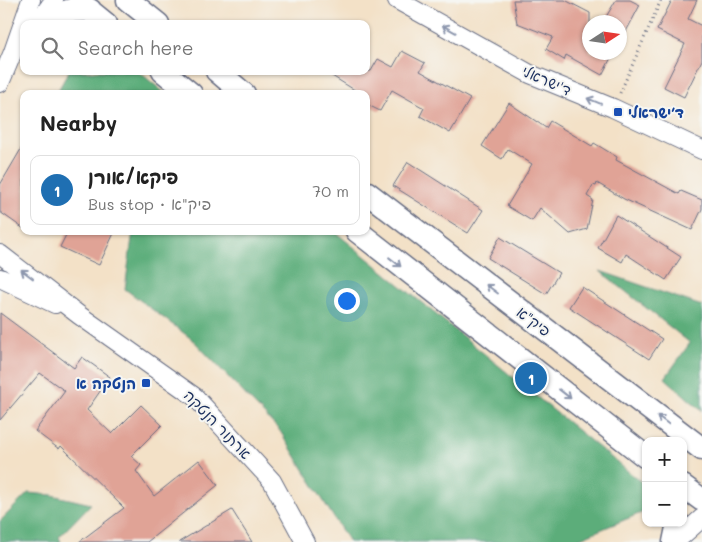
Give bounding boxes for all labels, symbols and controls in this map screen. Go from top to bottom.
north arrow [582,15,627,60]
search box [20,20,370,75]
one-way arrow [441,24,456,34]
icon: search [38,34,66,62]
text: Search here [78,35,194,60]
street label: ד'ישראלי [519,60,575,100]
one-way arrow [587,95,602,105]
place label: ד׳ישראלי [628,102,684,122]
marker: ד׳ישראלי [612,106,624,118]
text: Nearby [40,109,117,136]
text: פיקא/אורן [88,164,178,189]
text: 1 [53,180,61,201]
text: 70 m [312,180,349,201]
text: Bus stop · פיק"א [88,193,211,214]
one-way arrow [388,256,401,267]
one-way arrow [20,269,34,279]
one-way arrow [486,284,499,295]
your location [334,288,360,314]
street label: פיק"א [513,302,555,340]
pin: 1 [515,359,547,397]
place label: הנטקה א [76,373,136,393]
marker: הנטקה א [140,377,152,389]
street label: ארתור הנטקה [180,385,256,463]
one-way arrow [558,388,571,399]
one-way arrow [657,414,670,425]
map controls [642,437,687,527]
button: + [642,437,687,482]
button: − [642,482,687,527]

